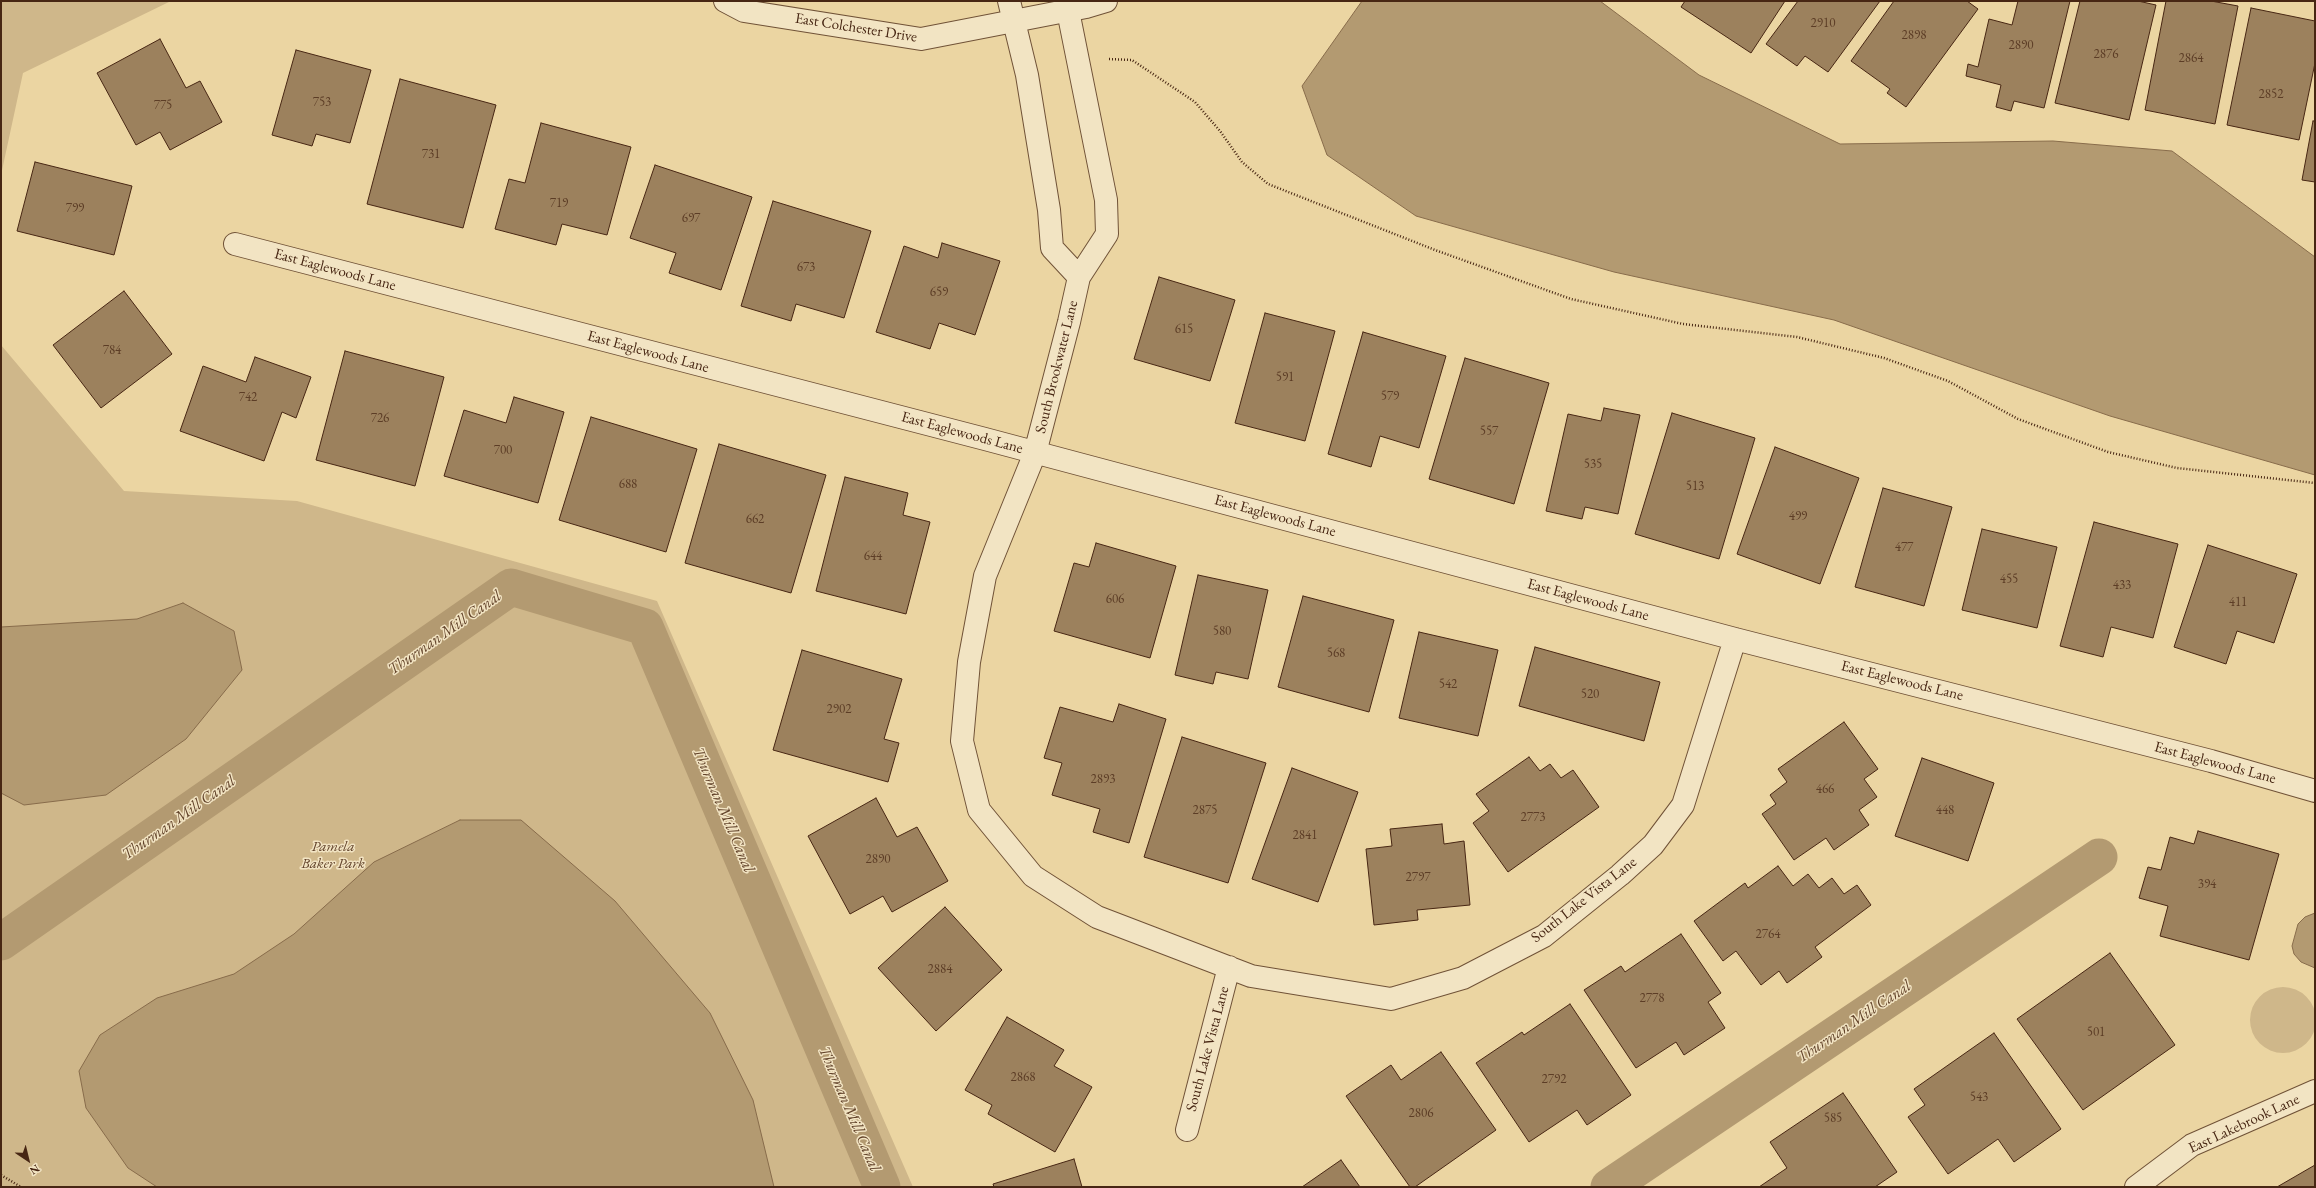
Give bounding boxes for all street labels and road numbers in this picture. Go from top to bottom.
street label: East Colchester Drive [794,9,918,47]
street label: East Eaglewoods Lane [272,245,398,295]
street label: South Brookwater Lane [1032,299,1082,435]
street label: East Eaglewoods Lane [585,327,711,377]
street label: East Eaglewoods Lane [899,408,1025,458]
street label: East Eaglewoods Lane [1212,491,1338,541]
street label: East Eaglewoods Lane [1525,575,1651,625]
street label: East Eaglewoods Lane [1839,657,1965,705]
street label: East Eaglewoods Lane [2152,738,2278,788]
street label: South Lake Vista Lane [1528,853,1640,947]
street label: South Lake Vista Lane [1183,984,1233,1114]
street label: East Lakebrook Lane [2186,1090,2302,1158]

